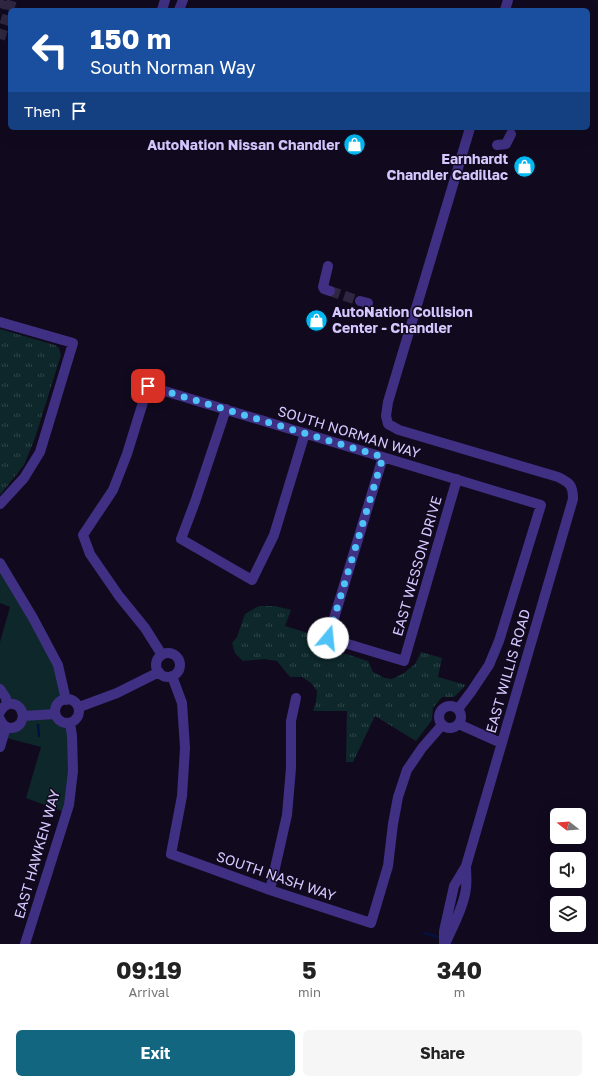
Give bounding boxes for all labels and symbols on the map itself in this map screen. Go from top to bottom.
shop icon: AutoNation Nissan Chandler [342,132,368,158]
place label: AutoNation Nissan Chandler [147,136,341,153]
place label: Earnhardt Chandler Cadillac [386,150,508,183]
shop icon: Earnhardt Chandler Cadillac [511,154,537,180]
place label: AutoNation Collision Center - Chandler [332,303,473,336]
shop icon: AutoNation Collision Center - Chandler [303,307,329,333]
pin [131,369,165,403]
street label: SOUTH NORMAN WAY [276,402,422,461]
street label: EAST WESSON DRIVE [388,494,445,638]
street label: EAST WILLIS ROAD [482,607,533,735]
position arrow [307,617,349,659]
street label: EAST HAWKEN WAY [10,787,63,920]
north arrow [550,808,586,844]
street label: SOUTH NASH WAY [214,847,338,904]

